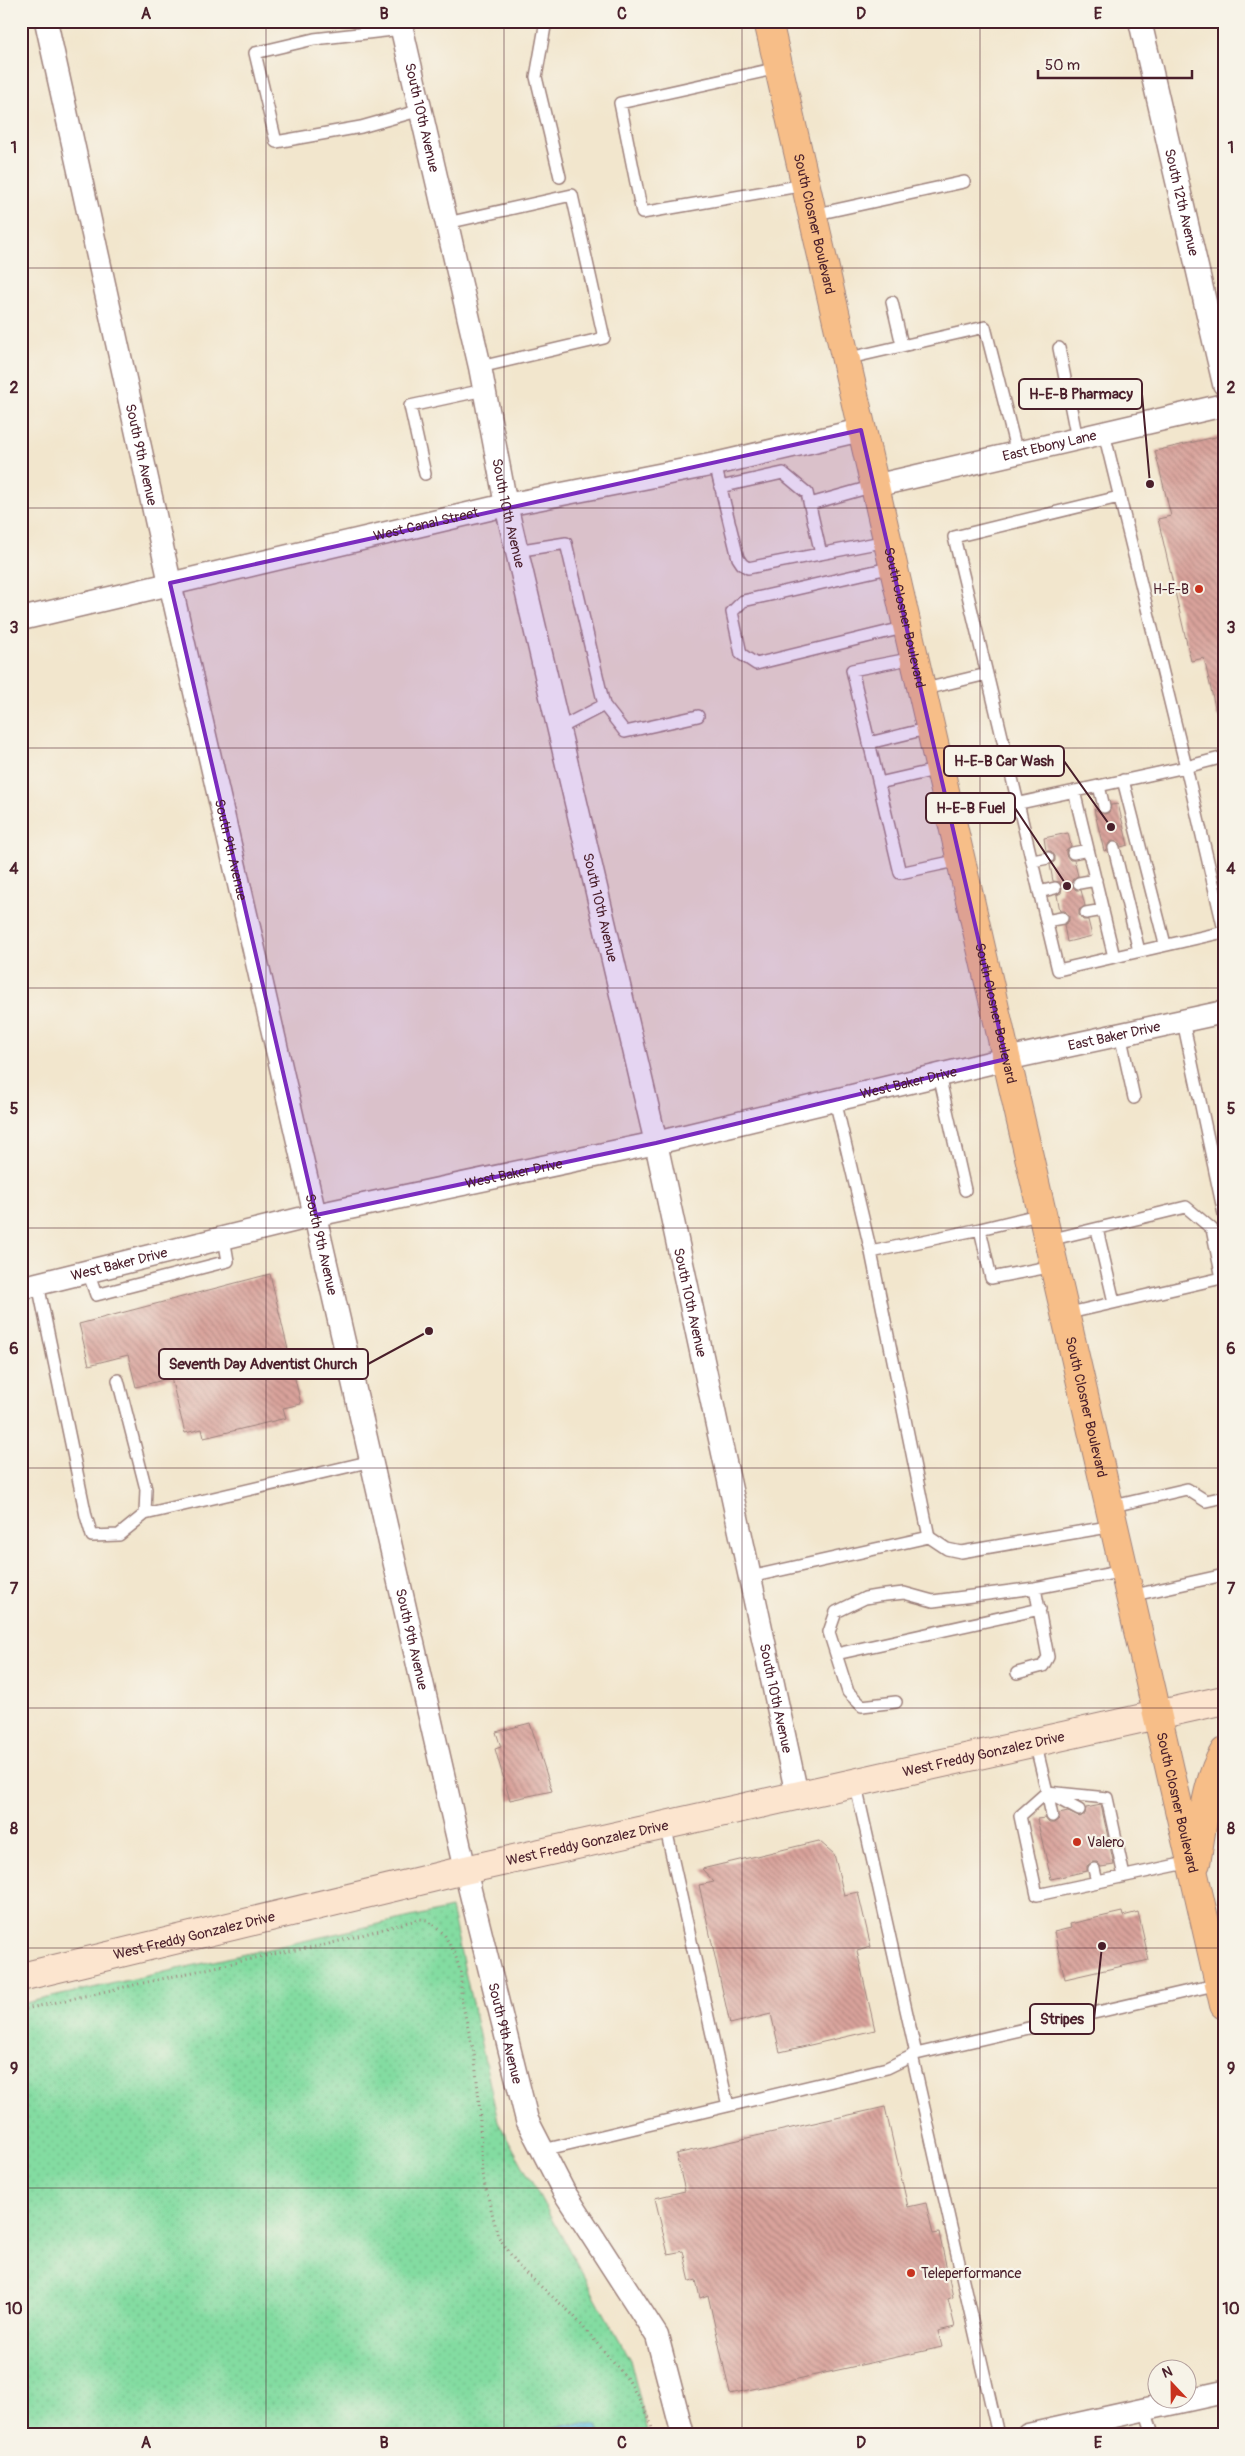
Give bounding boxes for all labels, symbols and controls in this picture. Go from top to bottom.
text: A [141,4,152,24]
text: B [379,4,389,24]
text: C [617,4,627,24]
text: D [856,4,866,24]
text: E [1094,4,1103,24]
scale bar [1038,48,1191,80]
text: 50 m [1045,56,1080,75]
street label: South 10th Avenue [401,61,443,174]
text: 1 [11,138,17,158]
text: 1 [1228,138,1234,158]
street label: South 12th Avenue [1161,147,1203,258]
street label: South Closner Boulevard [790,152,839,296]
text: 2 [10,378,19,398]
text: 2 [1227,378,1236,398]
callout: H-E-B Pharmacy [1019,379,1142,409]
text: H-E-B Pharmacy [1029,385,1133,404]
street label: South 9th Avenue [122,402,161,507]
street label: East Ebony Lane [1001,426,1098,465]
street label: South 10th Avenue [489,457,529,569]
street label: West Canal Street [372,503,481,544]
street label: South Closner Boulevard [881,545,930,690]
place label: H-E-B [1153,581,1189,598]
marker: H-E-B [1193,583,1205,595]
text: 3 [10,618,19,638]
text: 3 [1227,618,1236,638]
callout: H-E-B Car Wash [944,746,1064,776]
text: H-E-B Car Wash [954,752,1054,771]
callout: H-E-B Fuel [926,793,1015,823]
street label: South 9th Avenue [211,797,251,902]
text: H-E-B Fuel [936,799,1006,818]
street label: South 10th Avenue [580,851,622,964]
text: 4 [9,859,19,879]
text: 4 [1226,859,1236,879]
street label: South Closner Boulevard [972,941,1020,1085]
street label: East Baker Drive [1066,1017,1162,1054]
street label: West Baker Drive [858,1063,959,1102]
text: 5 [10,1099,19,1119]
text: 5 [1227,1099,1236,1119]
street label: West Baker Drive [464,1155,564,1192]
street label: South 9th Avenue [302,1192,341,1297]
street label: West Baker Drive [69,1244,169,1284]
street label: South 10th Avenue [670,1246,711,1359]
street label: South Closner Boulevard [1062,1335,1111,1479]
text: 6 [9,1339,19,1359]
text: 6 [1226,1339,1236,1359]
callout: Seventh Day Adventist Church [159,1349,368,1379]
text: Seventh Day Adventist Church [169,1355,357,1374]
text: 7 [10,1579,19,1599]
text: 7 [1227,1579,1236,1599]
street label: South 9th Avenue [392,1587,432,1692]
street label: South 10th Avenue [756,1642,796,1755]
street label: West Freddy Gonzalez Drive [901,1727,1066,1780]
street label: South Closner Boulevard [1153,1731,1202,1875]
street label: West Freddy Gonzalez Drive [505,1816,670,1869]
text: 8 [10,1819,18,1839]
text: 8 [1227,1819,1235,1839]
place label: Valero [1087,1834,1125,1851]
marker: Valero [1071,1836,1083,1848]
street label: West Freddy Gonzalez Drive [112,1908,277,1963]
street label: South 9th Avenue [485,1981,526,2086]
callout: Stripes [1030,2004,1094,2034]
text: Stripes [1040,2010,1084,2029]
text: 9 [10,2059,18,2079]
text: 9 [1227,2059,1235,2079]
place label: Teleperformance [921,2265,1021,2282]
marker: Teleperformance [905,2267,917,2279]
text: 10 [5,2299,23,2319]
text: 10 [1222,2299,1240,2319]
north arrow [1148,2358,1198,2408]
text: N [1160,2363,1175,2382]
text: A [141,2433,152,2453]
text: B [379,2433,389,2453]
text: C [617,2433,627,2453]
text: D [856,2433,866,2453]
text: E [1094,2433,1103,2453]

